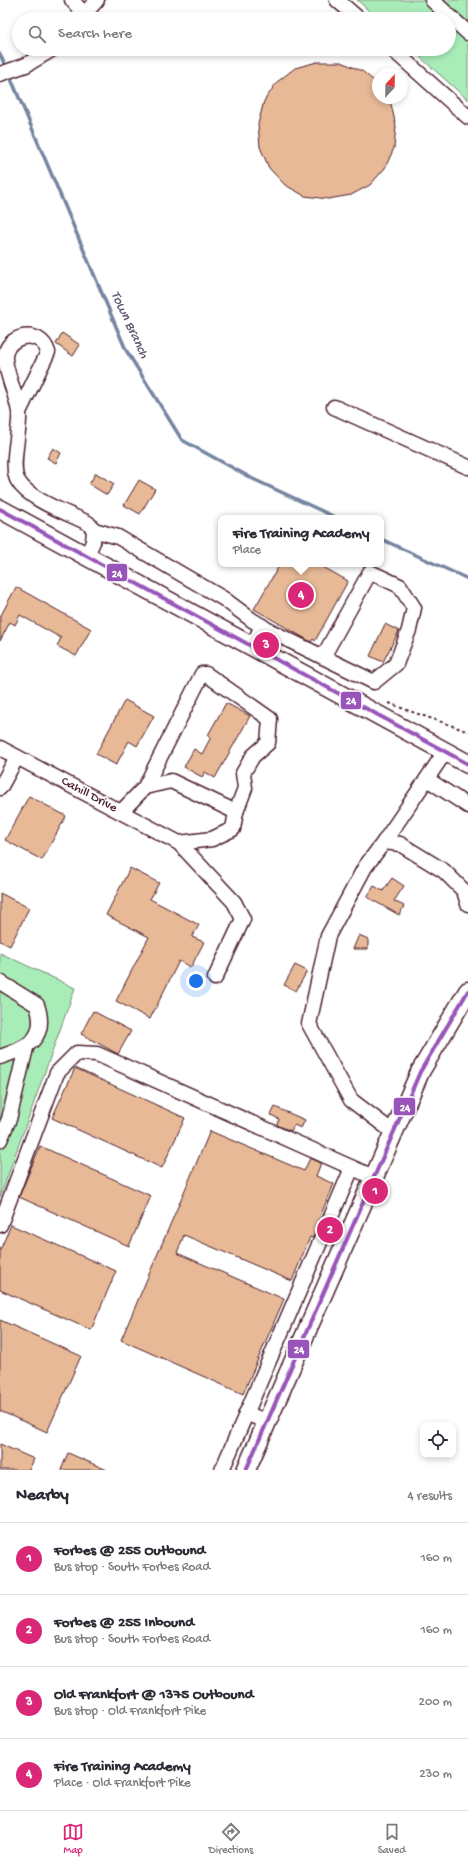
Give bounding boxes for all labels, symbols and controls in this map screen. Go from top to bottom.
search box [12,12,456,56]
icon: search [26,23,48,45]
text: Search here [58,25,132,43]
north arrow [372,68,408,104]
water label: Town Branch [106,289,152,362]
popup [218,515,384,567]
text: Fire Training Academy [233,525,369,543]
text: Place [233,543,261,558]
line badge: 24 [106,563,128,582]
text: 24 [112,569,123,581]
pin: 4 [288,580,314,610]
pin: 3 [253,630,279,660]
line badge: 24 [340,691,362,710]
text: 24 [346,696,357,708]
street label: Cahill Drive [58,774,120,816]
your location [186,971,206,991]
line badge: 24 [393,1097,416,1116]
text: 24 [400,1103,411,1115]
pin: 1 [362,1176,388,1206]
pin: 2 [317,1215,343,1245]
line badge: 24 [287,1339,310,1359]
text: 24 [294,1345,305,1357]
map controls [420,1422,456,1458]
button: locate [420,1422,456,1458]
text: Nearby [16,1486,69,1506]
text: 4 results [408,1489,452,1504]
text: Forbes @ 255 Outbound [54,1542,205,1560]
text: 1 [26,1551,32,1566]
text: 160 m [420,1551,452,1566]
text: Bus stop · South Forbes Road [54,1560,210,1575]
text: Forbes @ 255 Inbound [54,1614,194,1632]
text: 2 [26,1623,32,1638]
text: 160 m [420,1623,452,1638]
text: Bus stop · South Forbes Road [54,1632,210,1647]
text: Old Frankfort @ 1375 Outbound [54,1686,253,1704]
text: 3 [26,1695,32,1710]
text: 200 m [419,1695,452,1710]
text: Bus stop · Old Frankfort Pike [54,1704,206,1719]
text: Fire Training Academy [54,1758,191,1776]
text: 4 [26,1767,32,1782]
text: 230 m [419,1767,452,1782]
text: Place · Old Frankfort Pike [54,1776,191,1791]
tab: Map [62,1821,84,1857]
tab: Directions [209,1821,253,1857]
tab: Saved [378,1821,406,1857]

